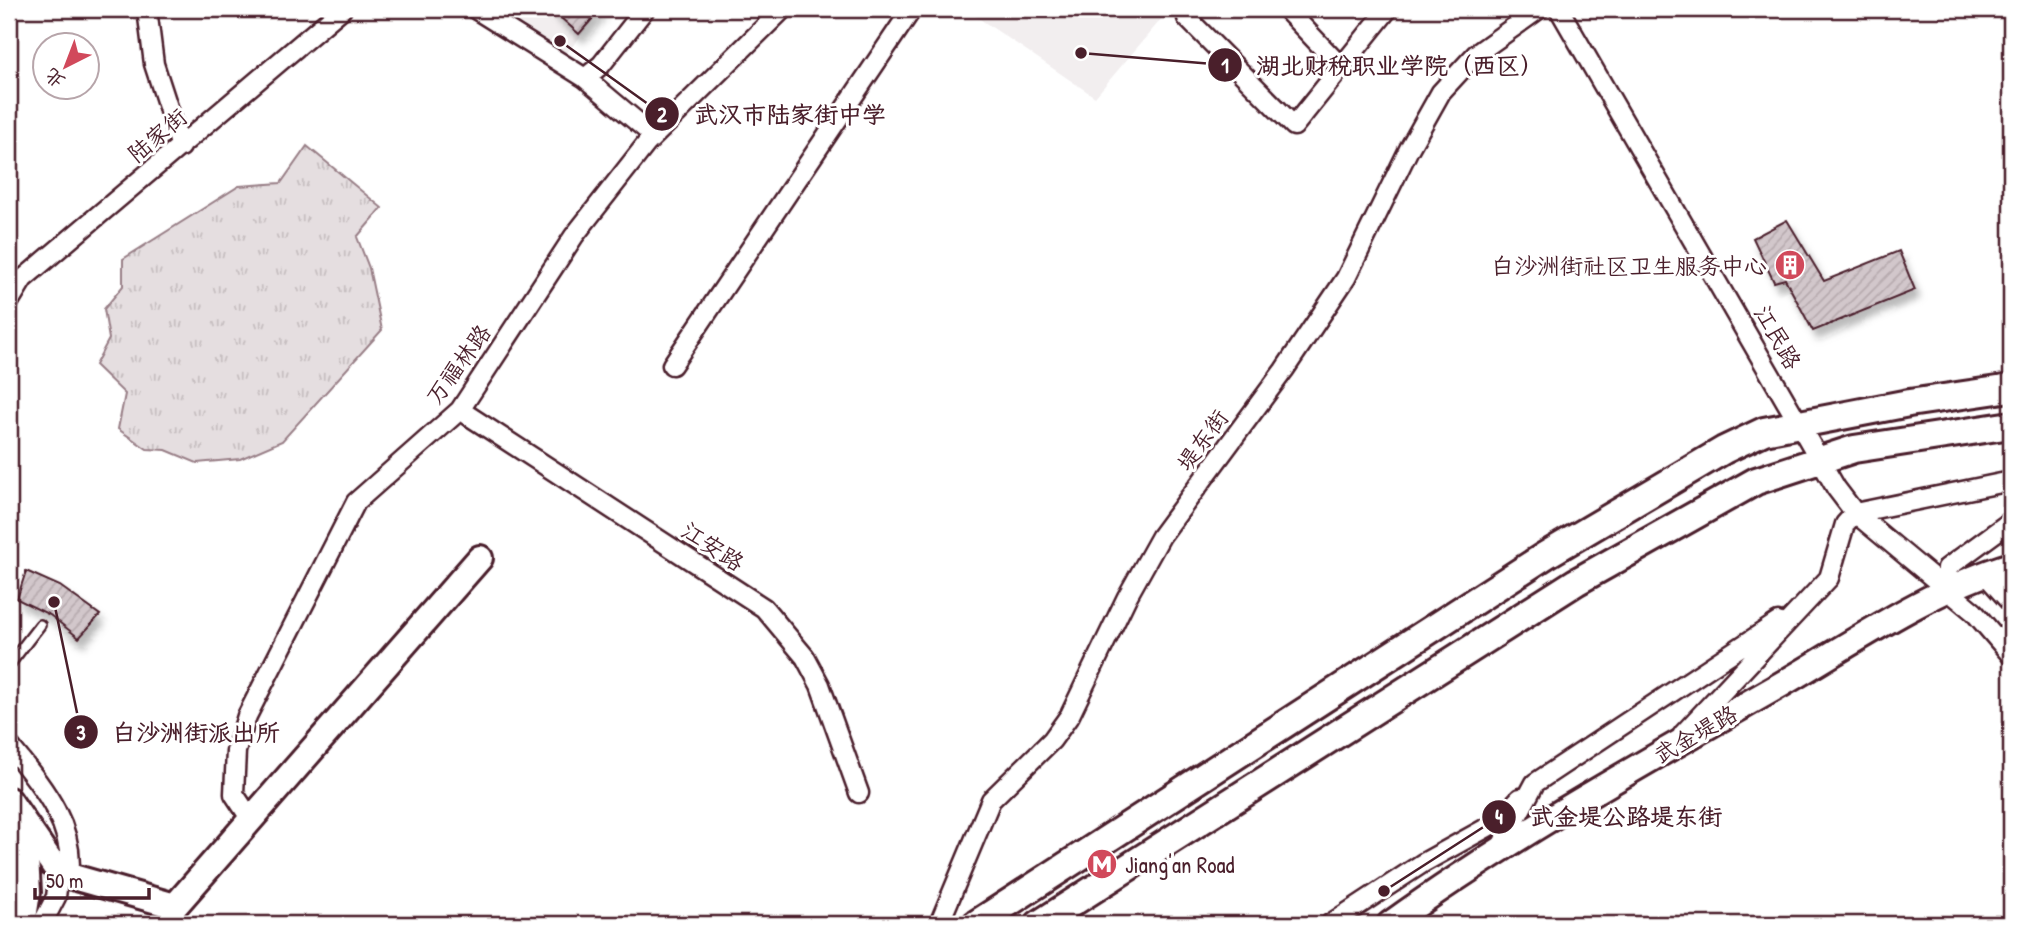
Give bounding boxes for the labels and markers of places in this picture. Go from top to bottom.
callout: 湖北财税职业学院（西区） [1207,43,1558,88]
callout: 武汉市陆家街中学 [645,92,900,137]
building icon: 白沙洲街社区卫生服务中心 [1773,248,1807,282]
place label: 白沙洲街社区卫生服务中心 [1491,250,1767,281]
callout: 白沙洲街派出所 [63,710,294,755]
callout: 武金堤公路堤东街 [1481,794,1736,839]
metro station icon: Jiang'an Road [1085,847,1119,881]
place label: Jiang'an Road [1125,849,1235,880]

